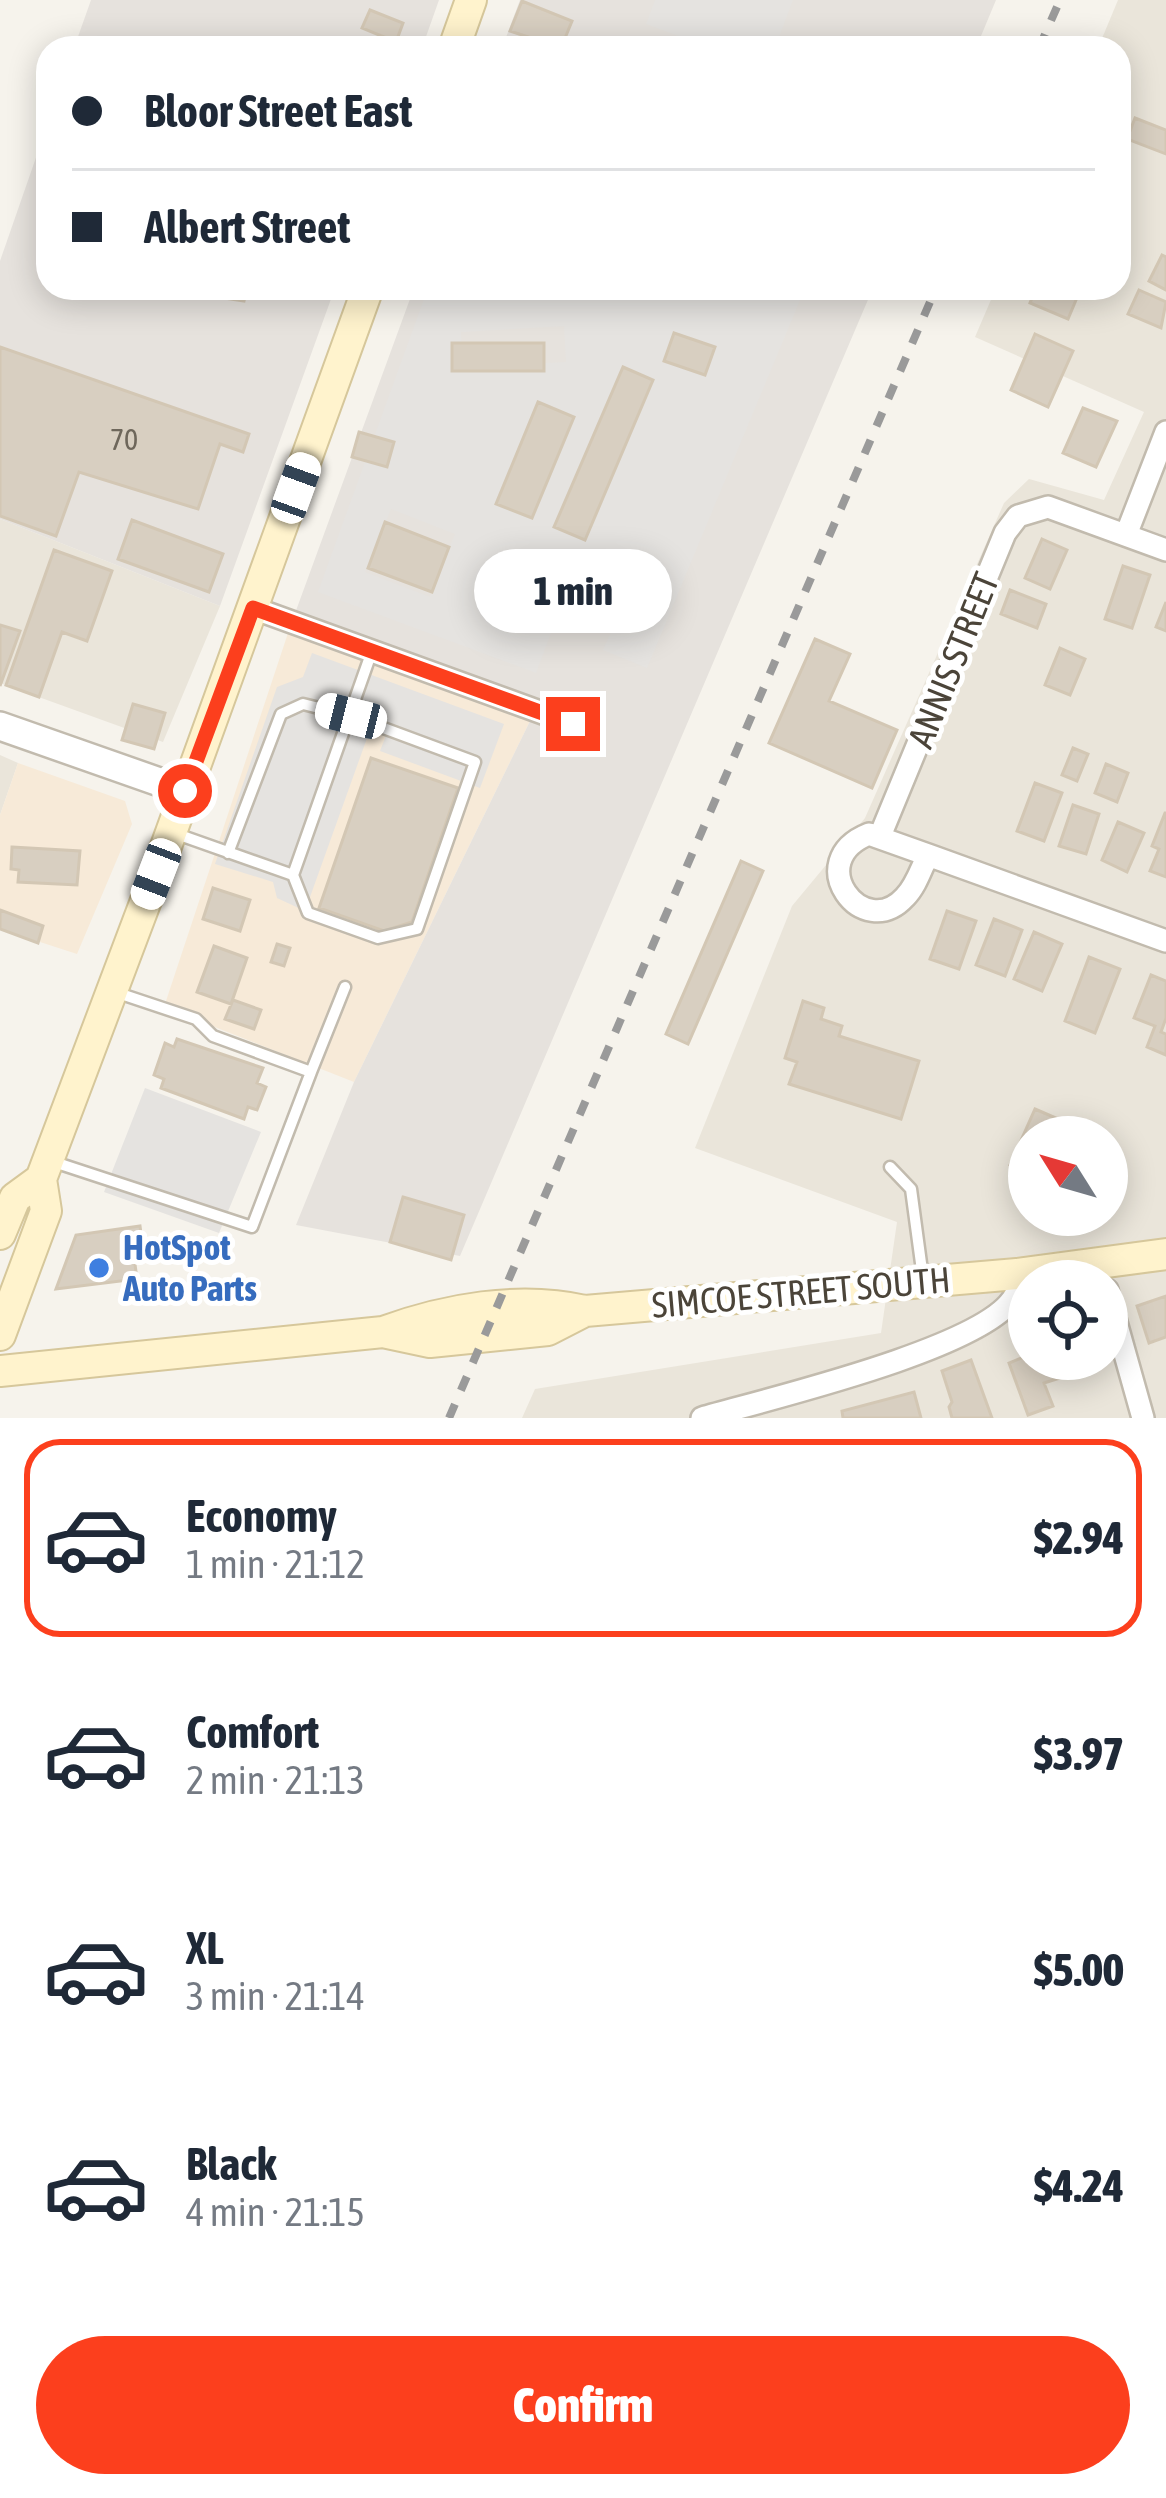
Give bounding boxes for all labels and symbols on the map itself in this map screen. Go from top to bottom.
house number: 70 [110,422,138,456]
car [267,448,325,528]
callout: 1 min [474,550,672,634]
street label: ANNIS STREET [899,566,1007,754]
car [312,690,390,742]
route end [546,697,600,751]
route start [158,764,212,818]
car [126,834,186,914]
north arrow [1008,1116,1128,1236]
place label: HotSpot Auto Parts [122,1226,257,1309]
marker: HotSpot Auto Parts [86,1255,112,1281]
street label: SIMCOE STREET SOUTH [650,1258,952,1326]

